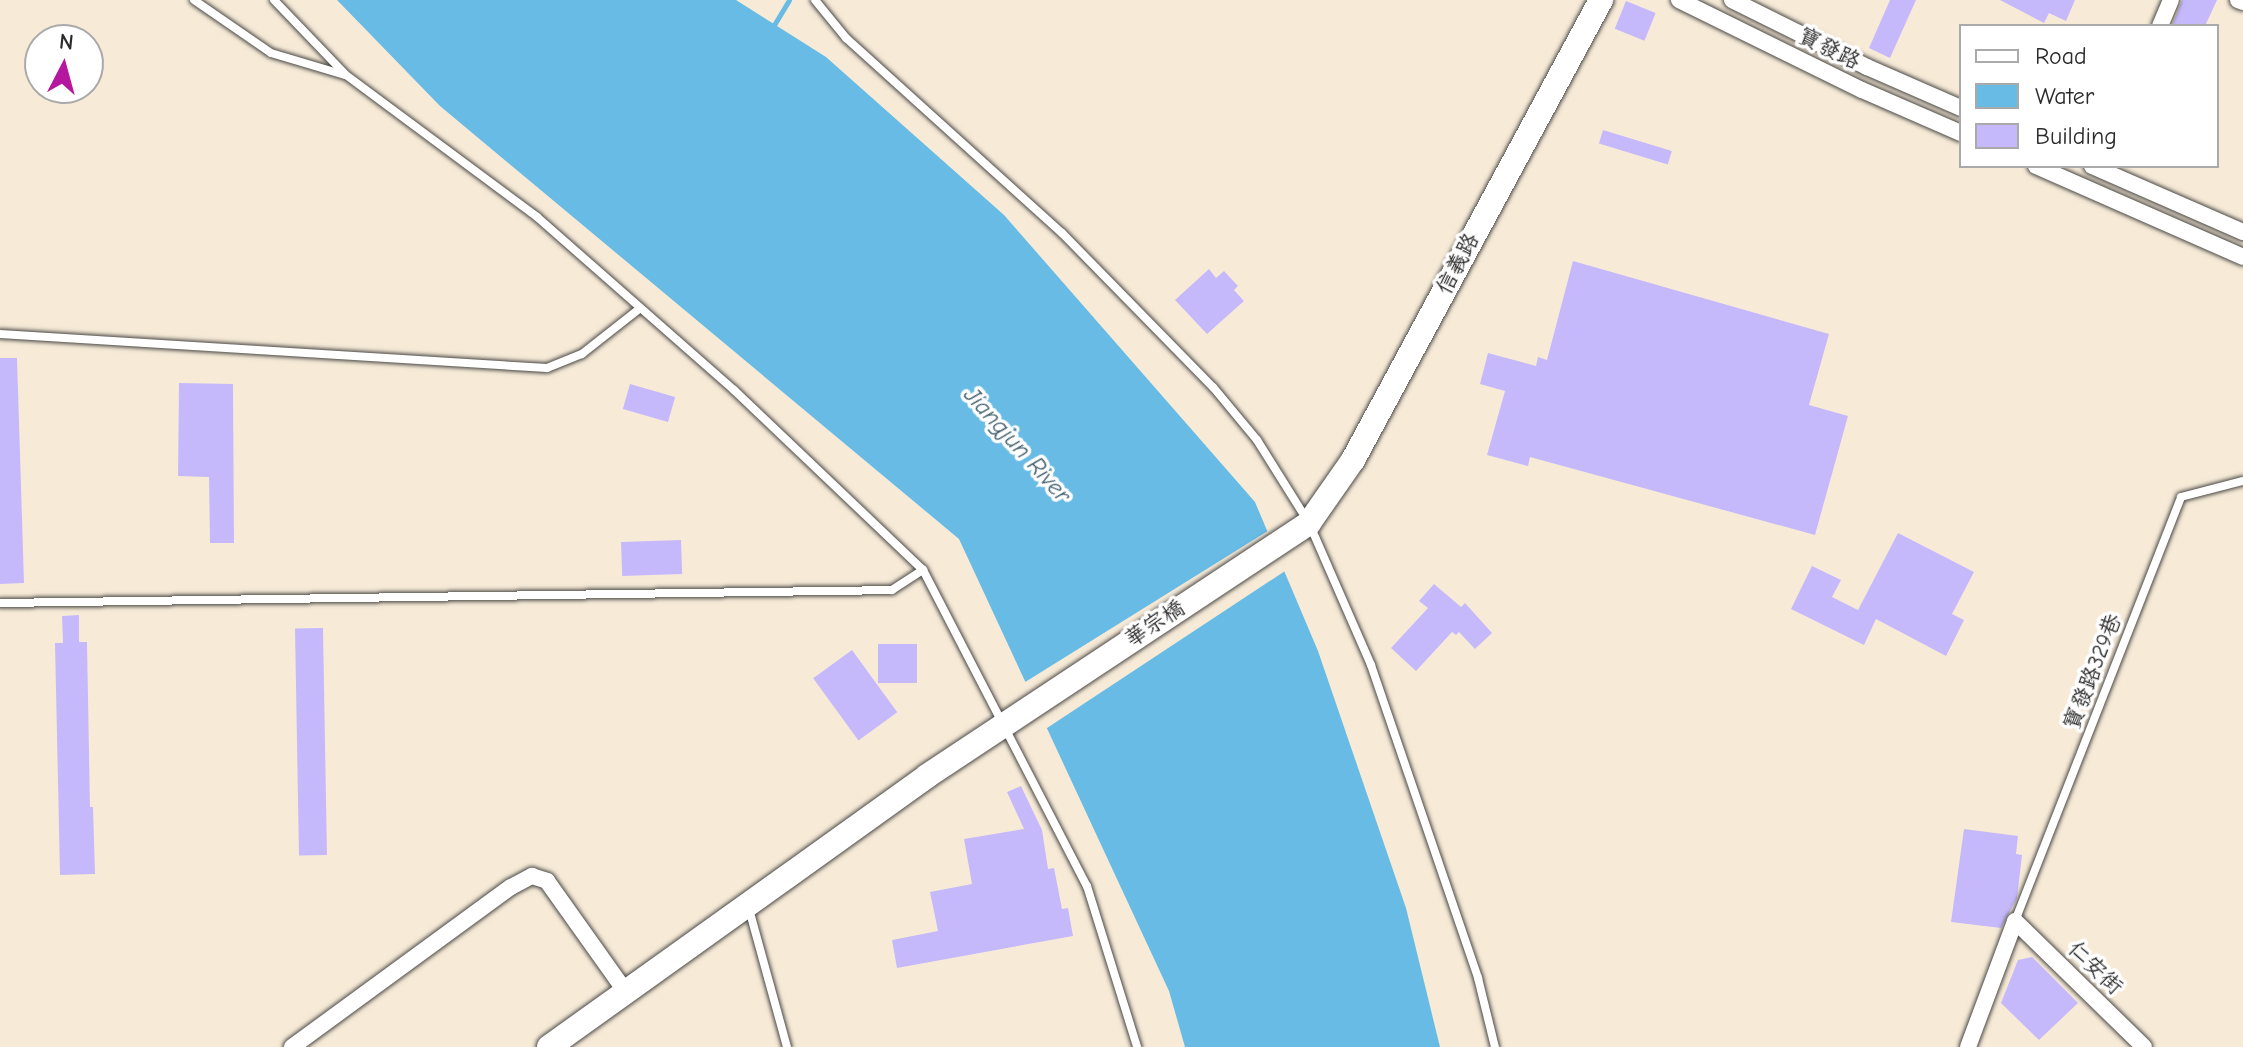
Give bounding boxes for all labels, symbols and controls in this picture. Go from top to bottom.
street label: 寶發路 [1794,23,1864,75]
north arrow [24,24,104,104]
legend [1959,24,2219,168]
text: N [58,28,75,56]
text: Road [2035,42,2087,70]
text: Water [2035,82,2094,110]
text: Building [2035,122,2117,150]
street label: 信義路 [1431,229,1485,299]
water label: Jiangjun River [957,381,1077,509]
street label: 華宗橋 [1120,595,1190,653]
street label: 寶發路329巷 [2059,610,2127,734]
street label: 仁安街 [2062,936,2128,1000]

